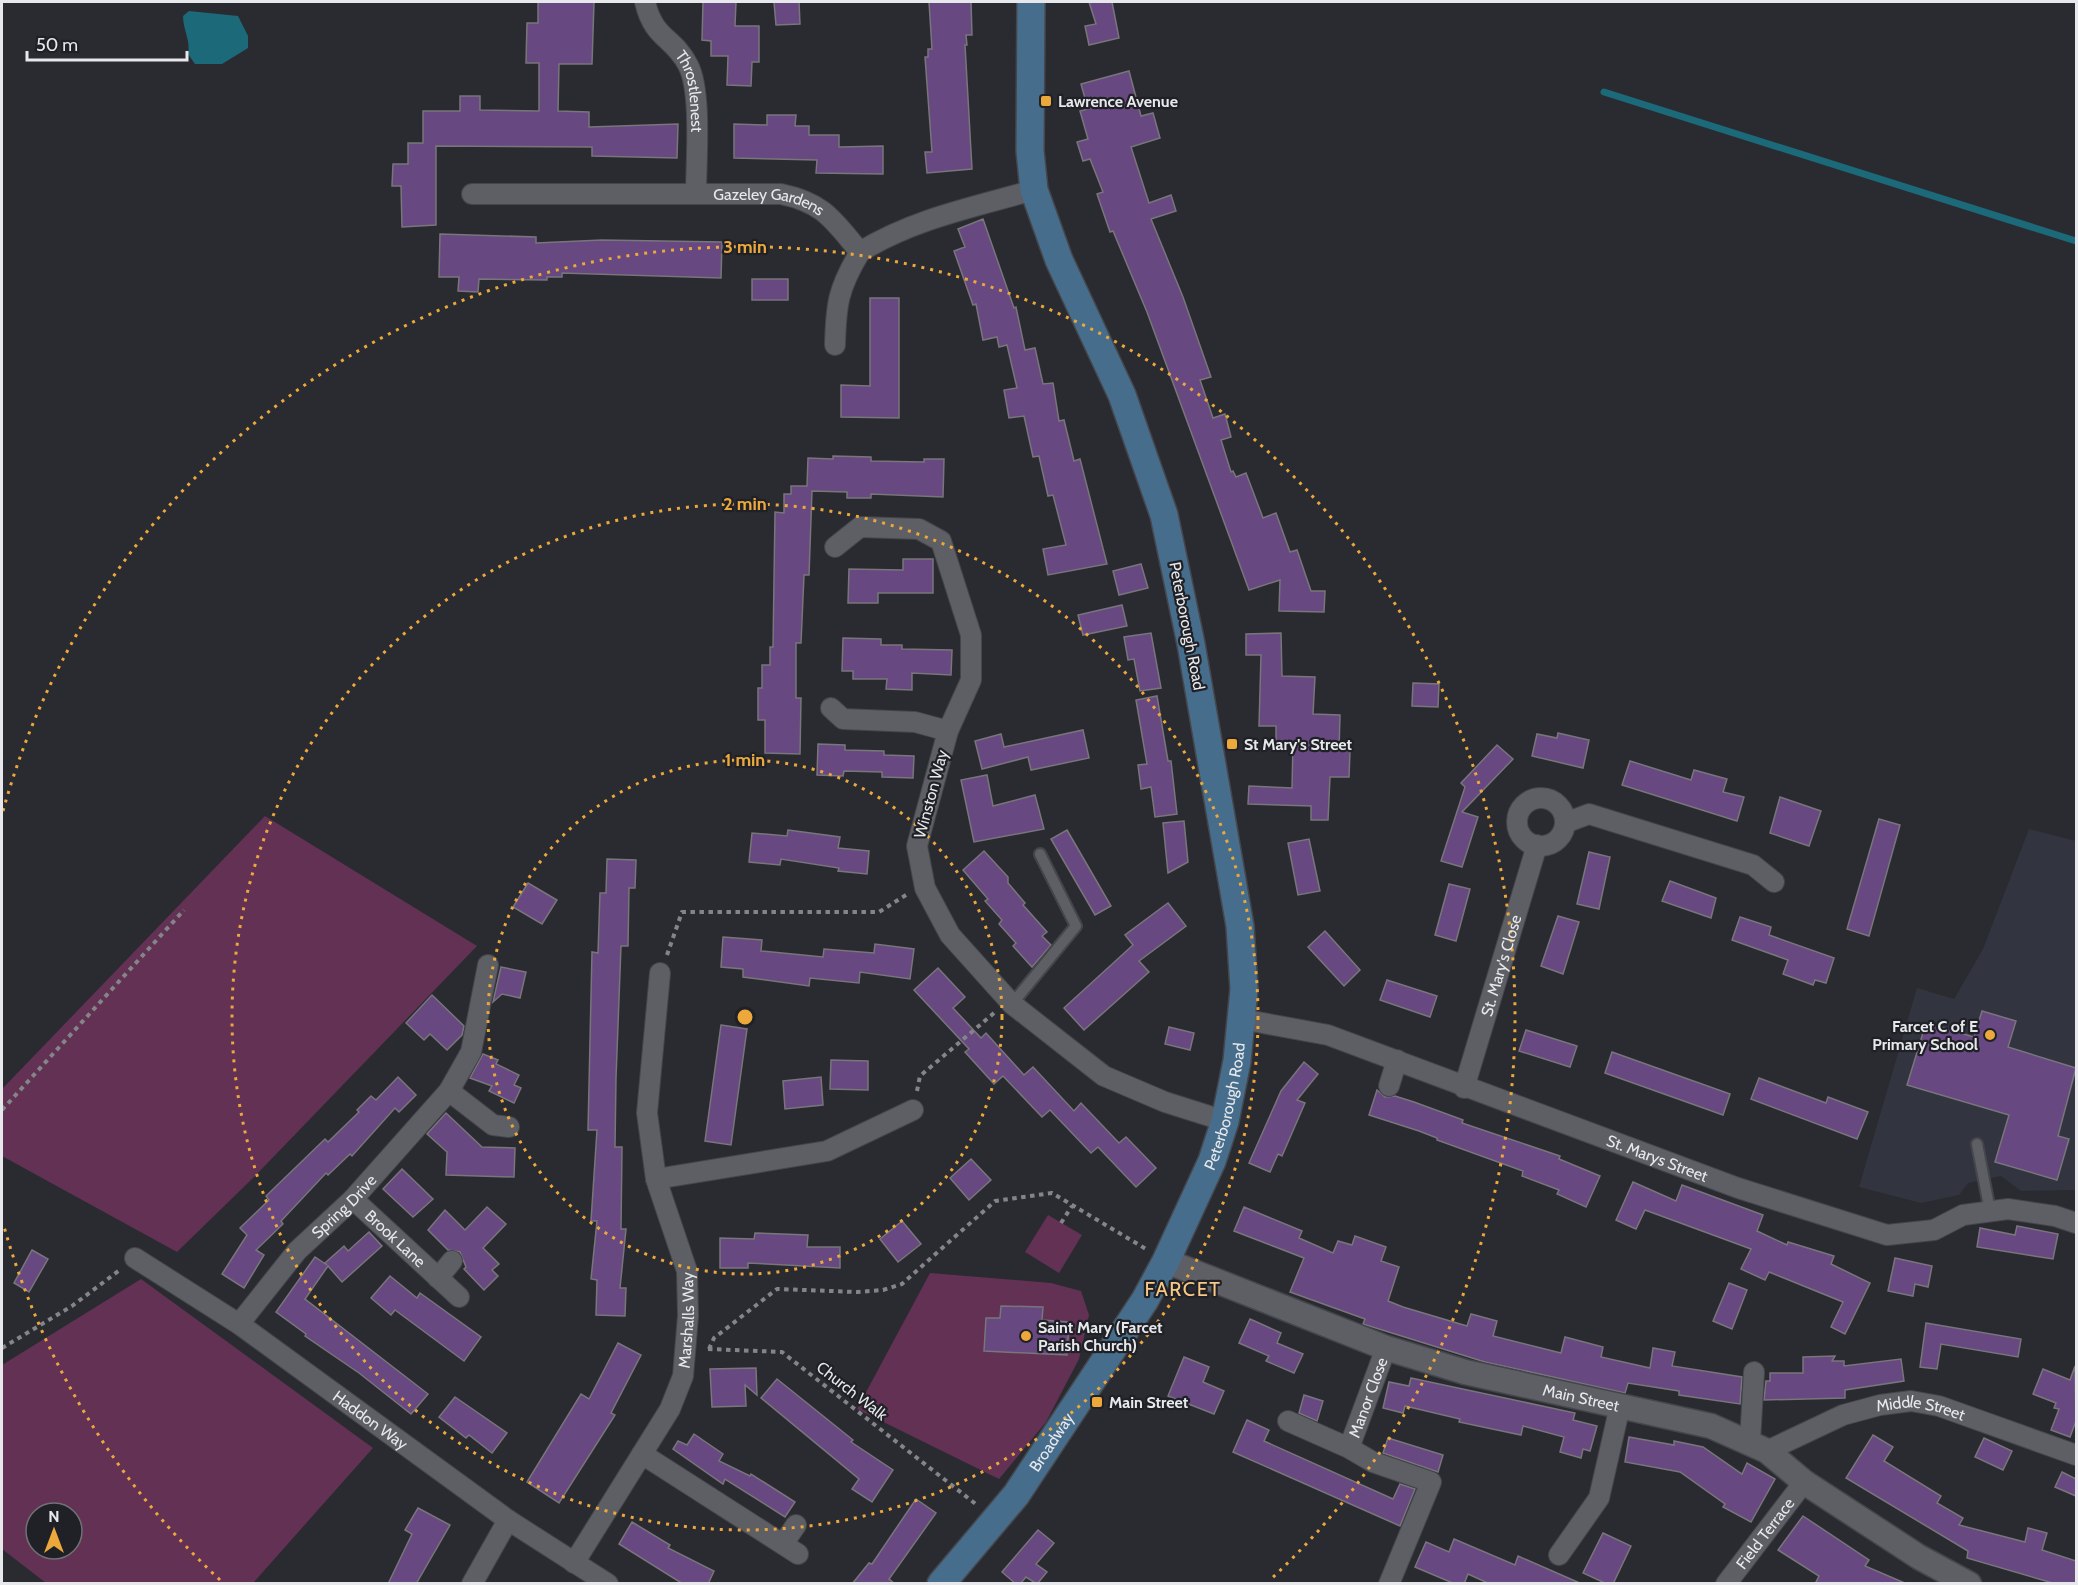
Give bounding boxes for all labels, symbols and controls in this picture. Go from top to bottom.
scale bar [27,24,188,62]
text: 50 m [36,34,78,56]
street label: Throstlenest [672,46,707,133]
place label: Lawrence Avenue [1058,92,1178,111]
marker: Lawrence Avenue [1039,94,1053,108]
street label: Gazeley Gardens [713,185,829,219]
text: 3 min [723,236,767,258]
text: 2 min [723,493,767,515]
street label: Peterborough Road [1165,560,1209,692]
place label: St Mary's Street [1244,735,1353,754]
marker: St Mary's Street [1225,737,1239,751]
street label: Winston Way [910,748,952,840]
text: 1 min [725,749,765,771]
street label: St. Mary's Close [1477,912,1525,1019]
centre of rings [735,1007,755,1027]
place label: Farcet C of E Primary School [1872,1017,1978,1054]
marker: Farcet C of E Primary School [1983,1028,1997,1042]
street label: Peterborough Road [1200,1042,1248,1173]
street label: St. Marys Street [1604,1130,1711,1186]
street label: Spring Drive [308,1170,380,1242]
street label: Brook Lane [361,1206,430,1271]
street label: Marshalls Way [674,1272,697,1369]
district label: FARCET [1145,1277,1221,1301]
place label: Saint Mary (Farcet Parish Church) [1038,1318,1163,1355]
marker: Saint Mary (Farcet Parish Church) [1019,1329,1033,1343]
street label: Manor Close [1344,1355,1391,1440]
street label: Church Walk [813,1358,892,1425]
street label: Main Street [1541,1380,1622,1415]
street label: Haddon Way [329,1386,412,1453]
street label: Middle Street [1875,1391,1968,1424]
place label: Main Street [1109,1393,1189,1412]
marker: Main Street [1090,1395,1104,1409]
street label: Broadway [1025,1409,1077,1475]
street label: Field Terrace [1732,1494,1798,1573]
north arrow [24,1501,84,1561]
text: N [48,1507,60,1526]

